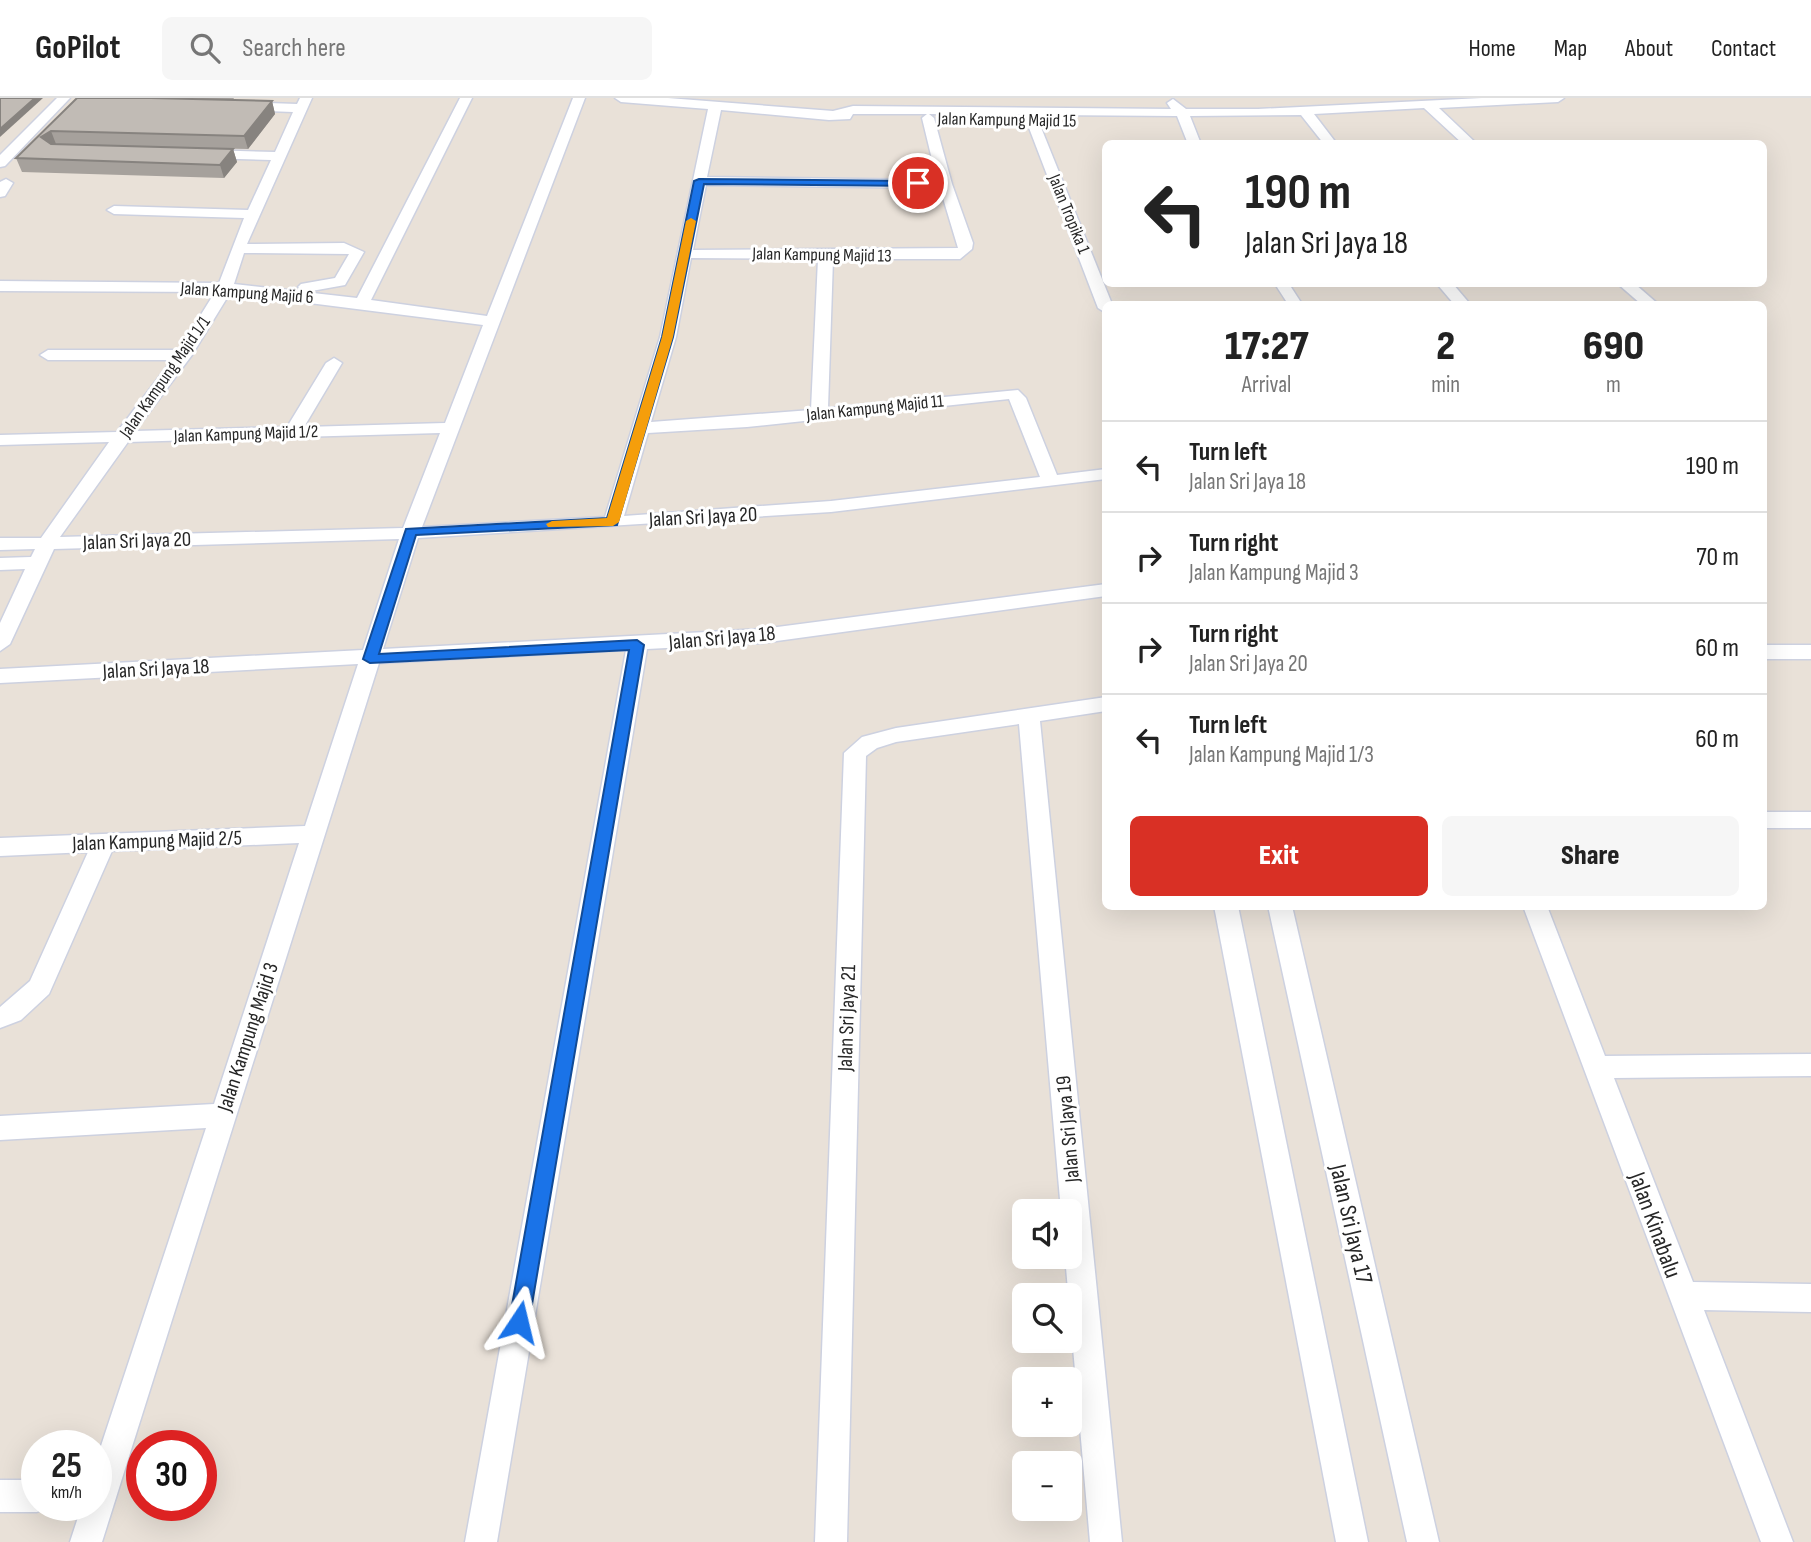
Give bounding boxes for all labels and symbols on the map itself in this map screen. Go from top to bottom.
street label: Jalan Kampung Majid 15 [936,108,1077,132]
pin [888,153,948,213]
street label: Jalan Tropika 1 [1043,170,1095,257]
street label: Jalan Kampung Majid 13 [751,243,892,267]
street label: Jalan Kampung Majid 6 [179,278,314,308]
street label: Jalan Kampung Majid 1/1 [115,312,215,443]
street label: Jalan Kampung Majid 11 [804,390,945,426]
street label: Jalan Kampung Majid 1/2 [172,421,319,447]
street label: Jalan Sri Jaya 20 [647,502,758,532]
street label: Jalan Sri Jaya 20 [81,527,192,555]
street label: Jalan Sri Jaya 18 [667,621,776,655]
street label: Jalan Sri Jaya 18 [101,654,210,684]
street label: Jalan Kampung Majid 2/5 [71,826,242,856]
street label: Jalan Kampung Majid 3 [212,959,284,1116]
street label: Jalan Sri Jaya 21 [833,964,861,1073]
street label: Jalan Sri Jaya 19 [1051,1075,1085,1184]
street label: Jalan Sri Jaya 17 [1323,1161,1379,1287]
street label: Jalan Kinabalu [1622,1167,1688,1282]
position arrow [482,1285,556,1359]
speed limit sign: 30 [126,1430,217,1521]

